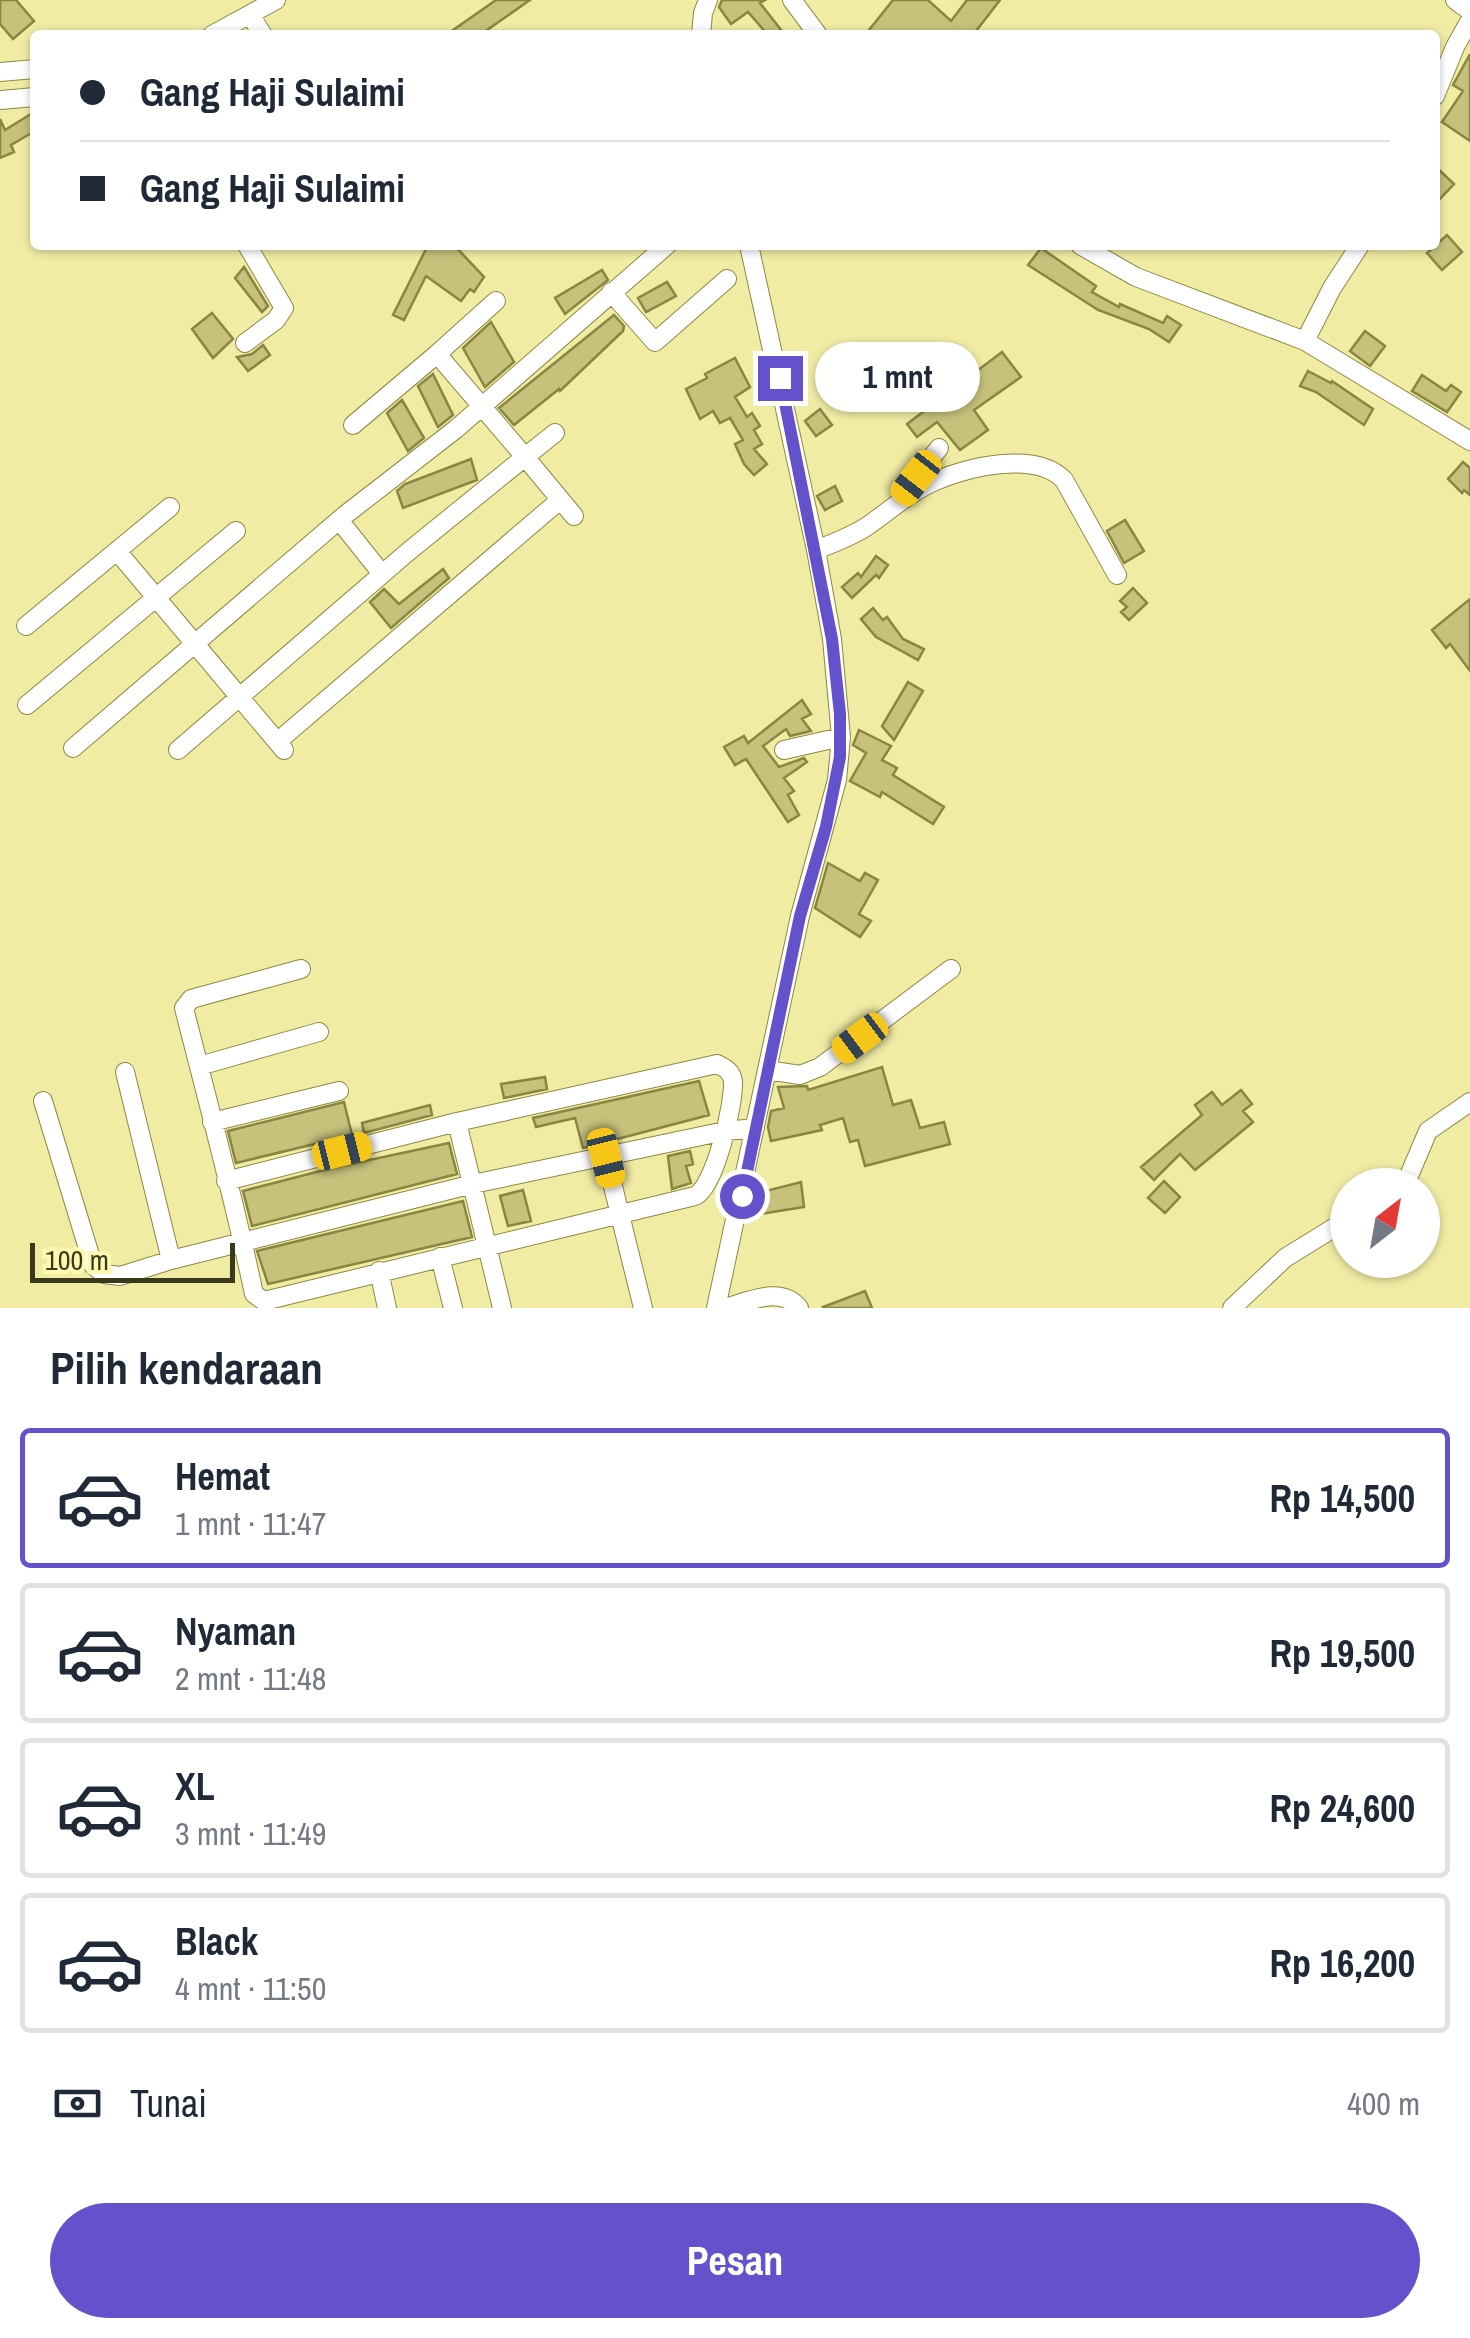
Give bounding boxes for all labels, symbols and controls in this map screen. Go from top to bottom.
text: Gang Haji Sulaimi [140,67,405,118]
text: Gang Haji Sulaimi [140,163,405,214]
callout: 1 mnt [815,343,980,413]
text: 1 mnt [863,355,932,398]
route end [758,356,803,401]
car [886,445,946,511]
car [827,1008,893,1068]
car [584,1125,628,1191]
car [309,1129,375,1173]
north arrow [1330,1168,1440,1278]
map controls [1330,1168,1440,1278]
route start [720,1174,765,1219]
scale bar [30,1238,235,1282]
text: 100 m [45,1241,109,1279]
text: Pilih kendaraan [50,1337,323,1398]
text: Hemat [175,1451,270,1502]
icon: car [55,1453,145,1543]
text: Rp 14,500 [1269,1473,1415,1524]
text: 1 mnt · 11:47 [175,1502,326,1545]
text: Nyaman [175,1606,296,1657]
icon: car [55,1608,145,1698]
text: Rp 19,500 [1269,1628,1415,1679]
text: 2 mnt · 11:48 [175,1657,326,1700]
text: XL [175,1761,215,1812]
icon: car [55,1763,145,1853]
text: Rp 24,600 [1269,1783,1415,1834]
text: 3 mnt · 11:49 [175,1812,326,1855]
text: Black [175,1916,258,1967]
icon: car [55,1918,145,2008]
text: Rp 16,200 [1269,1938,1415,1989]
text: 4 mnt · 11:50 [175,1967,326,2010]
icon: cash [50,2076,105,2131]
text: Tunai [130,2078,207,2129]
text: 400 m [1347,2082,1420,2125]
button: Pesan [50,2203,1420,2318]

